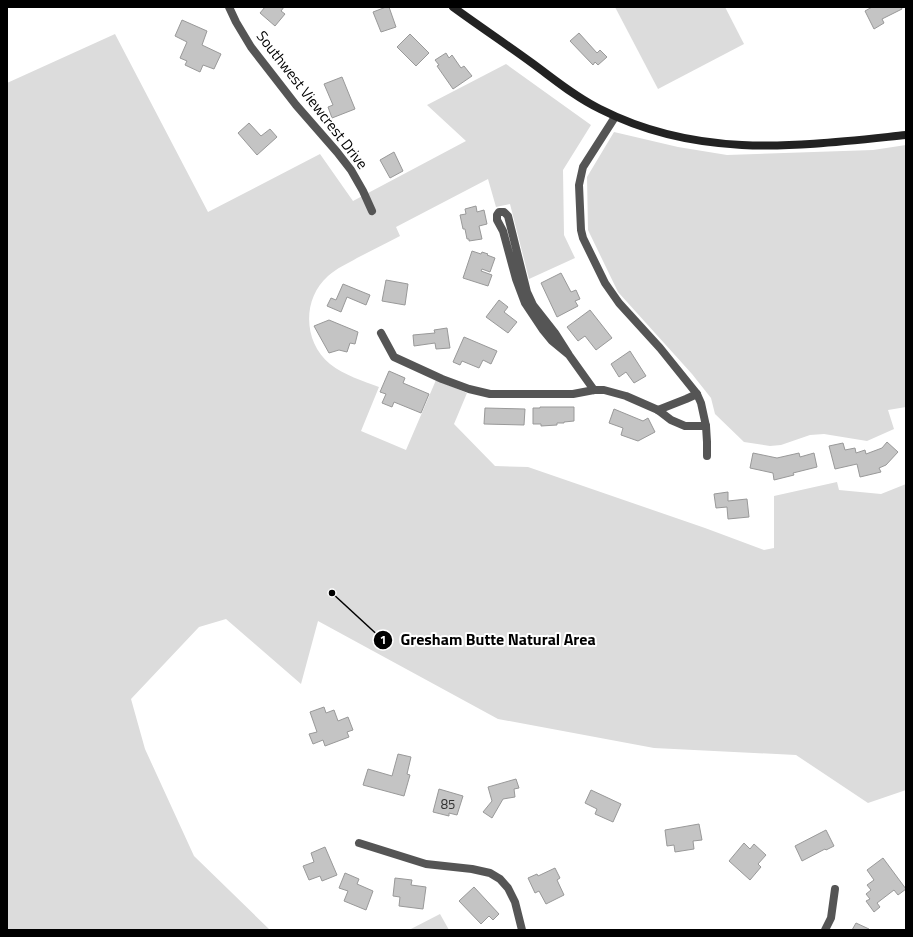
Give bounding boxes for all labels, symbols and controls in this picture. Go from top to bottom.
street label: Southwest Viewcrest Drive [251,26,374,174]
callout: Gresham Butte Natural Area [373,626,604,654]
text: Gresham Butte Natural Area [400,627,596,651]
text: 1 [380,630,386,649]
house number: 85 [441,794,455,814]

